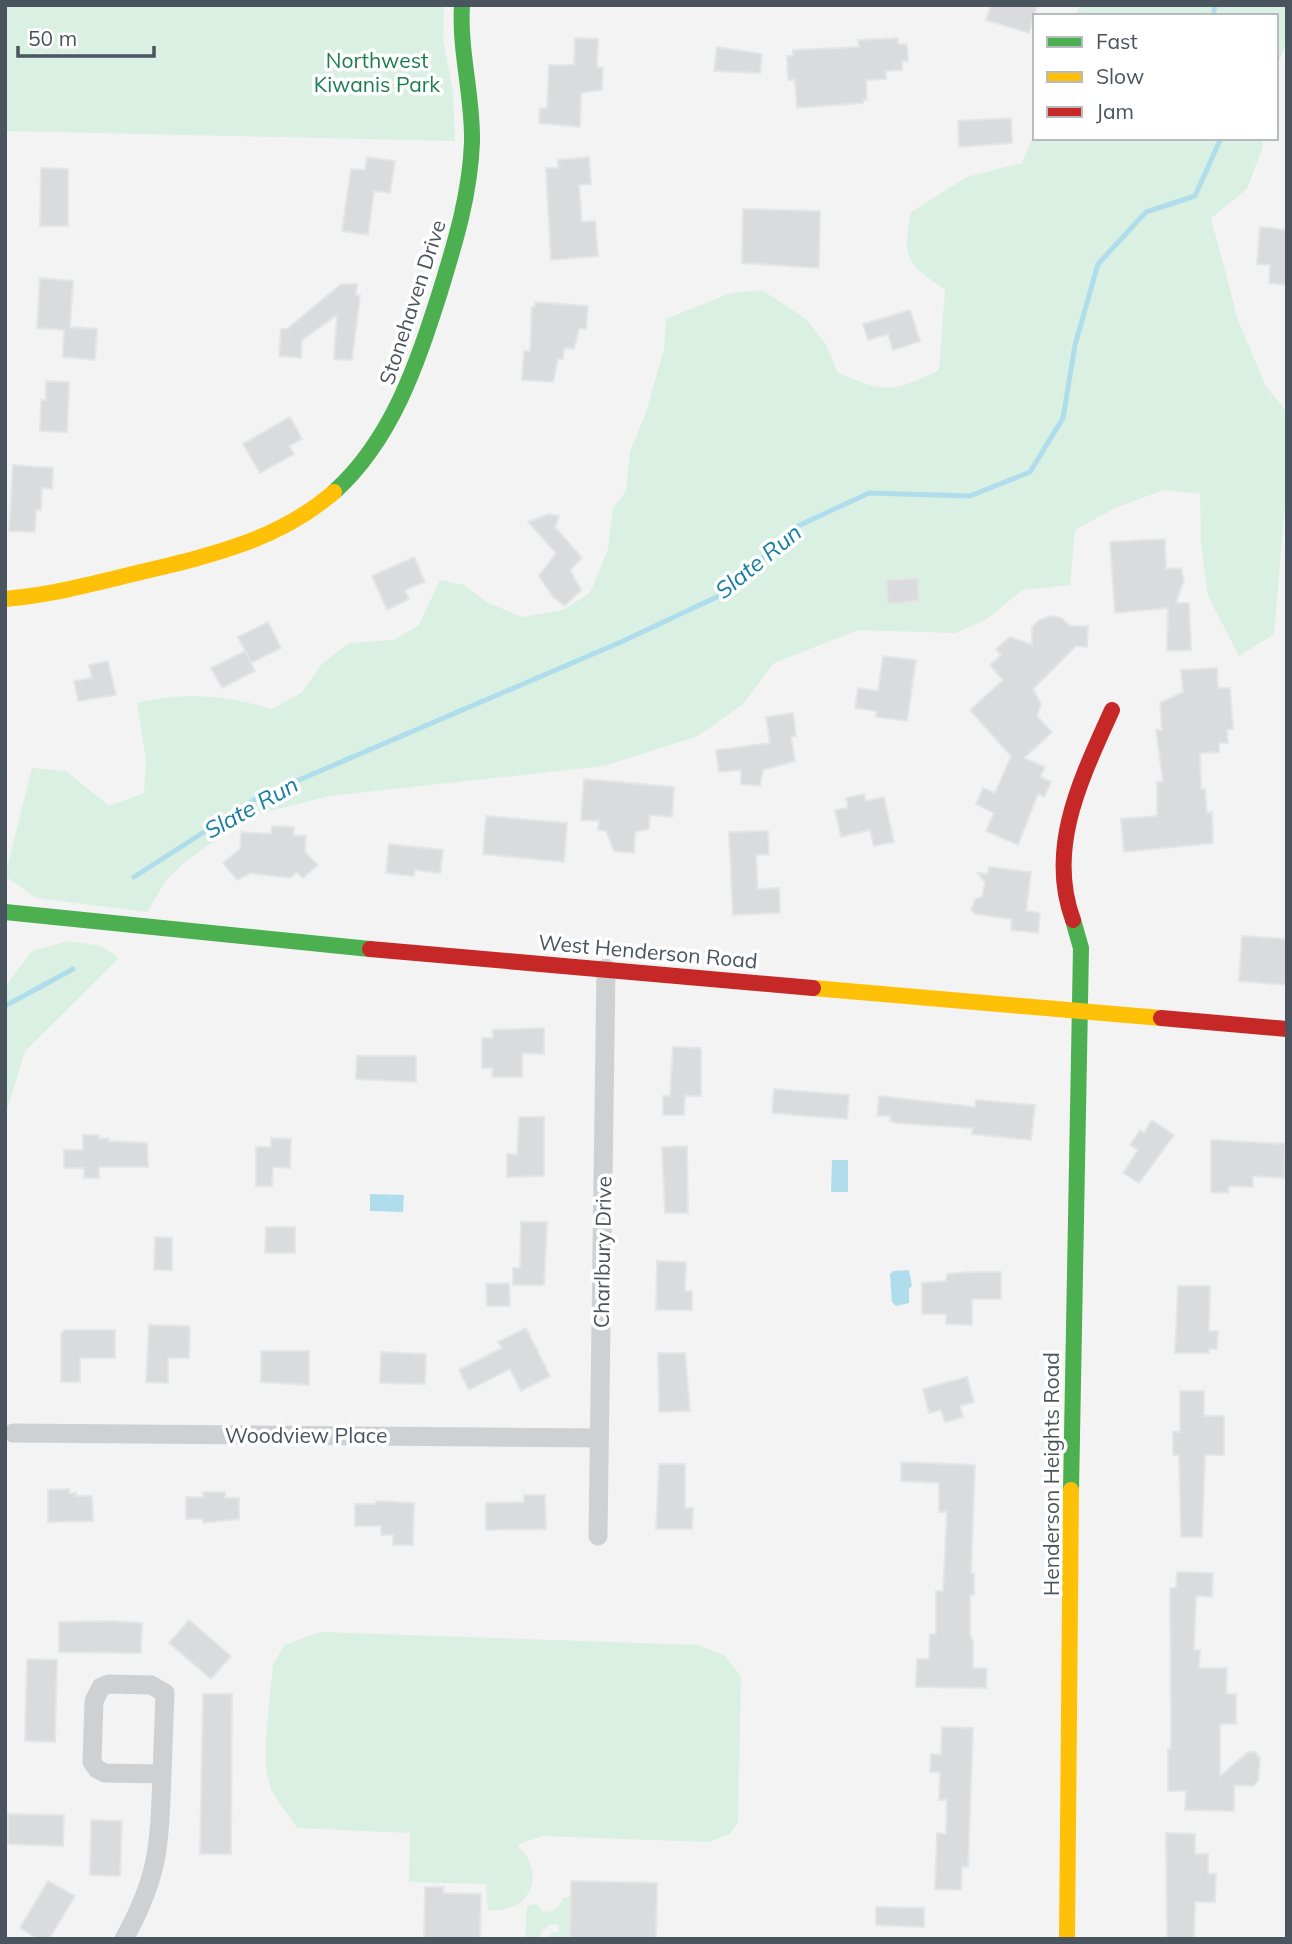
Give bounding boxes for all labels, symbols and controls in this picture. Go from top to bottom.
scale bar [18,14,154,58]
legend [1033,14,1278,140]
text: 50 m [28,25,77,51]
text: Fast [1096,28,1138,54]
park label: Northwest Kiwanis Park [314,47,440,97]
text: Slow [1096,63,1144,89]
text: Jam [1096,98,1134,124]
street label: Stonehaven Drive [373,216,451,388]
water label: Slate Run [709,517,807,605]
water label: Slate Run [199,769,303,845]
street label: West Henderson Road [537,928,759,974]
street label: Charlbury Drive [588,1176,616,1328]
street label: Henderson Heights Road [1038,1352,1064,1596]
street label: Woodview Place [225,1422,387,1448]

